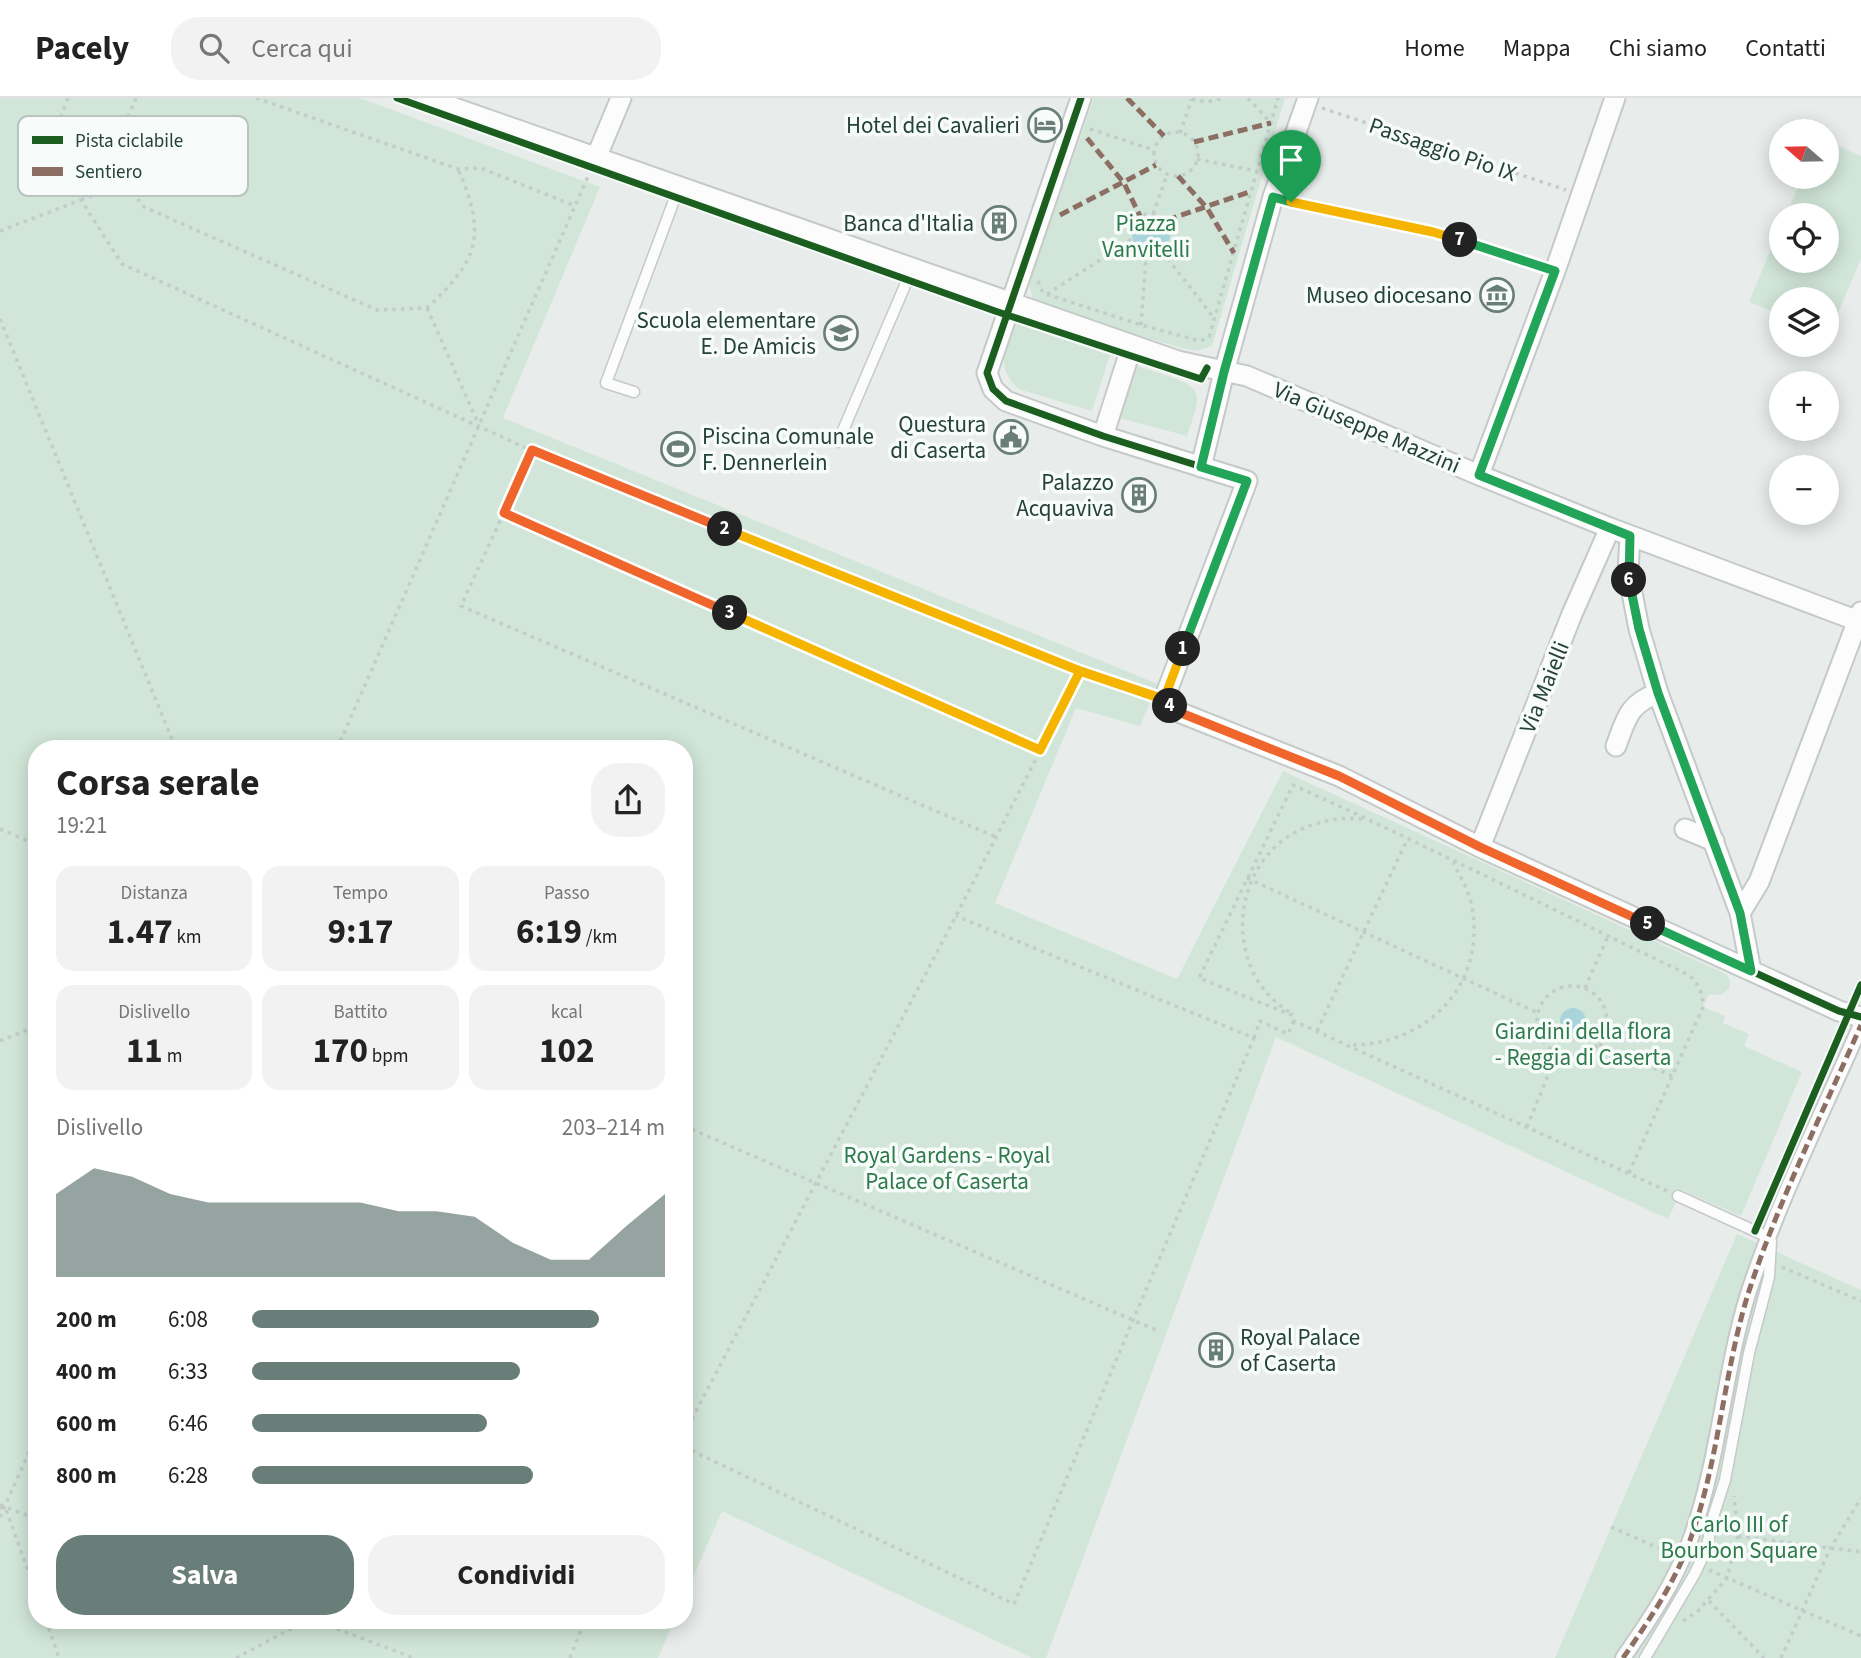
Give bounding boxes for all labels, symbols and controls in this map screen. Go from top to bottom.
search box [171,17,661,80]
text: Pacely [35,25,129,72]
icon: search [195,29,233,67]
text: Cerca qui [251,30,353,67]
text: Home [1404,31,1465,66]
text: Mappa [1503,31,1571,66]
text: Chi siamo [1609,31,1707,66]
text: Contatti [1745,31,1826,66]
hotel icon: Hotel dei Cavalieri [1026,106,1064,144]
place label: Hotel dei Cavalieri [846,109,1020,142]
street label: Passaggio Pio IX [1365,109,1521,190]
legend [18,116,248,196]
north arrow [1769,119,1839,189]
map controls [1769,119,1839,525]
text: Pista ciclabile [75,128,183,155]
pin [1261,130,1321,202]
icon: arrive [1272,141,1310,179]
text: Sentiero [75,159,142,186]
button: locate [1769,203,1839,273]
building icon: Banca d'Italia [980,204,1018,242]
place label: Banca d'Italia [843,207,974,240]
park label: Piazza Vanvitelli [1102,207,1190,266]
pin: 7 [1442,222,1478,258]
text: 7 [1454,226,1465,253]
museum icon: Museo diocesano [1478,276,1516,314]
place label: Museo diocesano [1306,279,1472,312]
button: layers [1769,287,1839,357]
place label: Scuola elementare E. De Amicis [636,304,816,363]
school or university icon: Scuola elementare E. De Amicis [822,314,860,352]
button: + [1769,371,1839,441]
street label: Via Giuseppe Mazzini [1268,373,1465,482]
place label: Questura di Caserta [890,408,986,467]
public building icon: Questura di Caserta [992,418,1030,456]
place label: Piscina Comunale F. Dennerlein [702,420,874,479]
sports icon: Piscina Comunale F. Dennerlein [659,430,697,468]
button: − [1769,455,1839,525]
place label: Palazzo Acquaviva [1016,466,1114,525]
building icon: Palazzo Acquaviva [1120,476,1158,514]
pin: 2 [708,512,742,546]
text: 2 [719,515,730,542]
pin: 6 [1612,562,1646,598]
text: 6 [1623,566,1634,593]
pin: 3 [712,596,748,630]
text: 3 [724,599,735,626]
pin: 1 [1166,632,1200,666]
text: 1 [1177,635,1188,662]
street label: Via Maielli [1511,636,1578,738]
pin: 4 [1152,688,1188,724]
text: 4 [1164,692,1175,719]
text: Corsa serale [56,756,260,810]
button: share [591,763,665,837]
text: 19:21 [56,809,107,842]
text: Distanza [121,880,188,907]
text: Tempo [333,880,388,907]
text: Passo [544,880,590,907]
pin: 5 [1630,906,1666,942]
text: 1.47 [107,907,173,957]
text: 9:17 [328,907,393,957]
text: 6:19 [516,907,582,957]
text: 5 [1642,910,1653,937]
text: km [173,924,202,951]
text: /km [582,924,618,951]
text: Dislivello [118,999,190,1026]
text: Battito [333,999,388,1026]
text: kcal [551,999,583,1026]
park label: Giardini della flora - Reggia di Caserta [1495,1015,1671,1074]
text: 11 [126,1026,163,1076]
text: 170 [312,1026,368,1076]
text: 102 [539,1026,595,1076]
text: m [163,1043,182,1070]
text: bpm [368,1043,409,1070]
text: Dislivello [56,1111,143,1144]
text: 203–214 m [562,1111,665,1144]
park label: Royal Gardens - Royal Palace of Caserta [844,1139,1050,1198]
text: 200 m [56,1303,117,1336]
text: 6:08 [168,1303,208,1336]
place label: Royal Palace of Caserta [1240,1321,1360,1380]
building icon: Royal Palace of Caserta [1197,1331,1235,1369]
text: 400 m [56,1355,117,1388]
text: 6:33 [168,1355,208,1388]
text: 600 m [56,1407,117,1440]
text: 6:46 [168,1407,208,1440]
text: 800 m [56,1459,117,1492]
text: 6:28 [168,1459,208,1492]
park label: Carlo III of Bourbon Square [1660,1508,1818,1567]
button: Salva [56,1535,354,1615]
button: Condividi [368,1535,665,1615]

